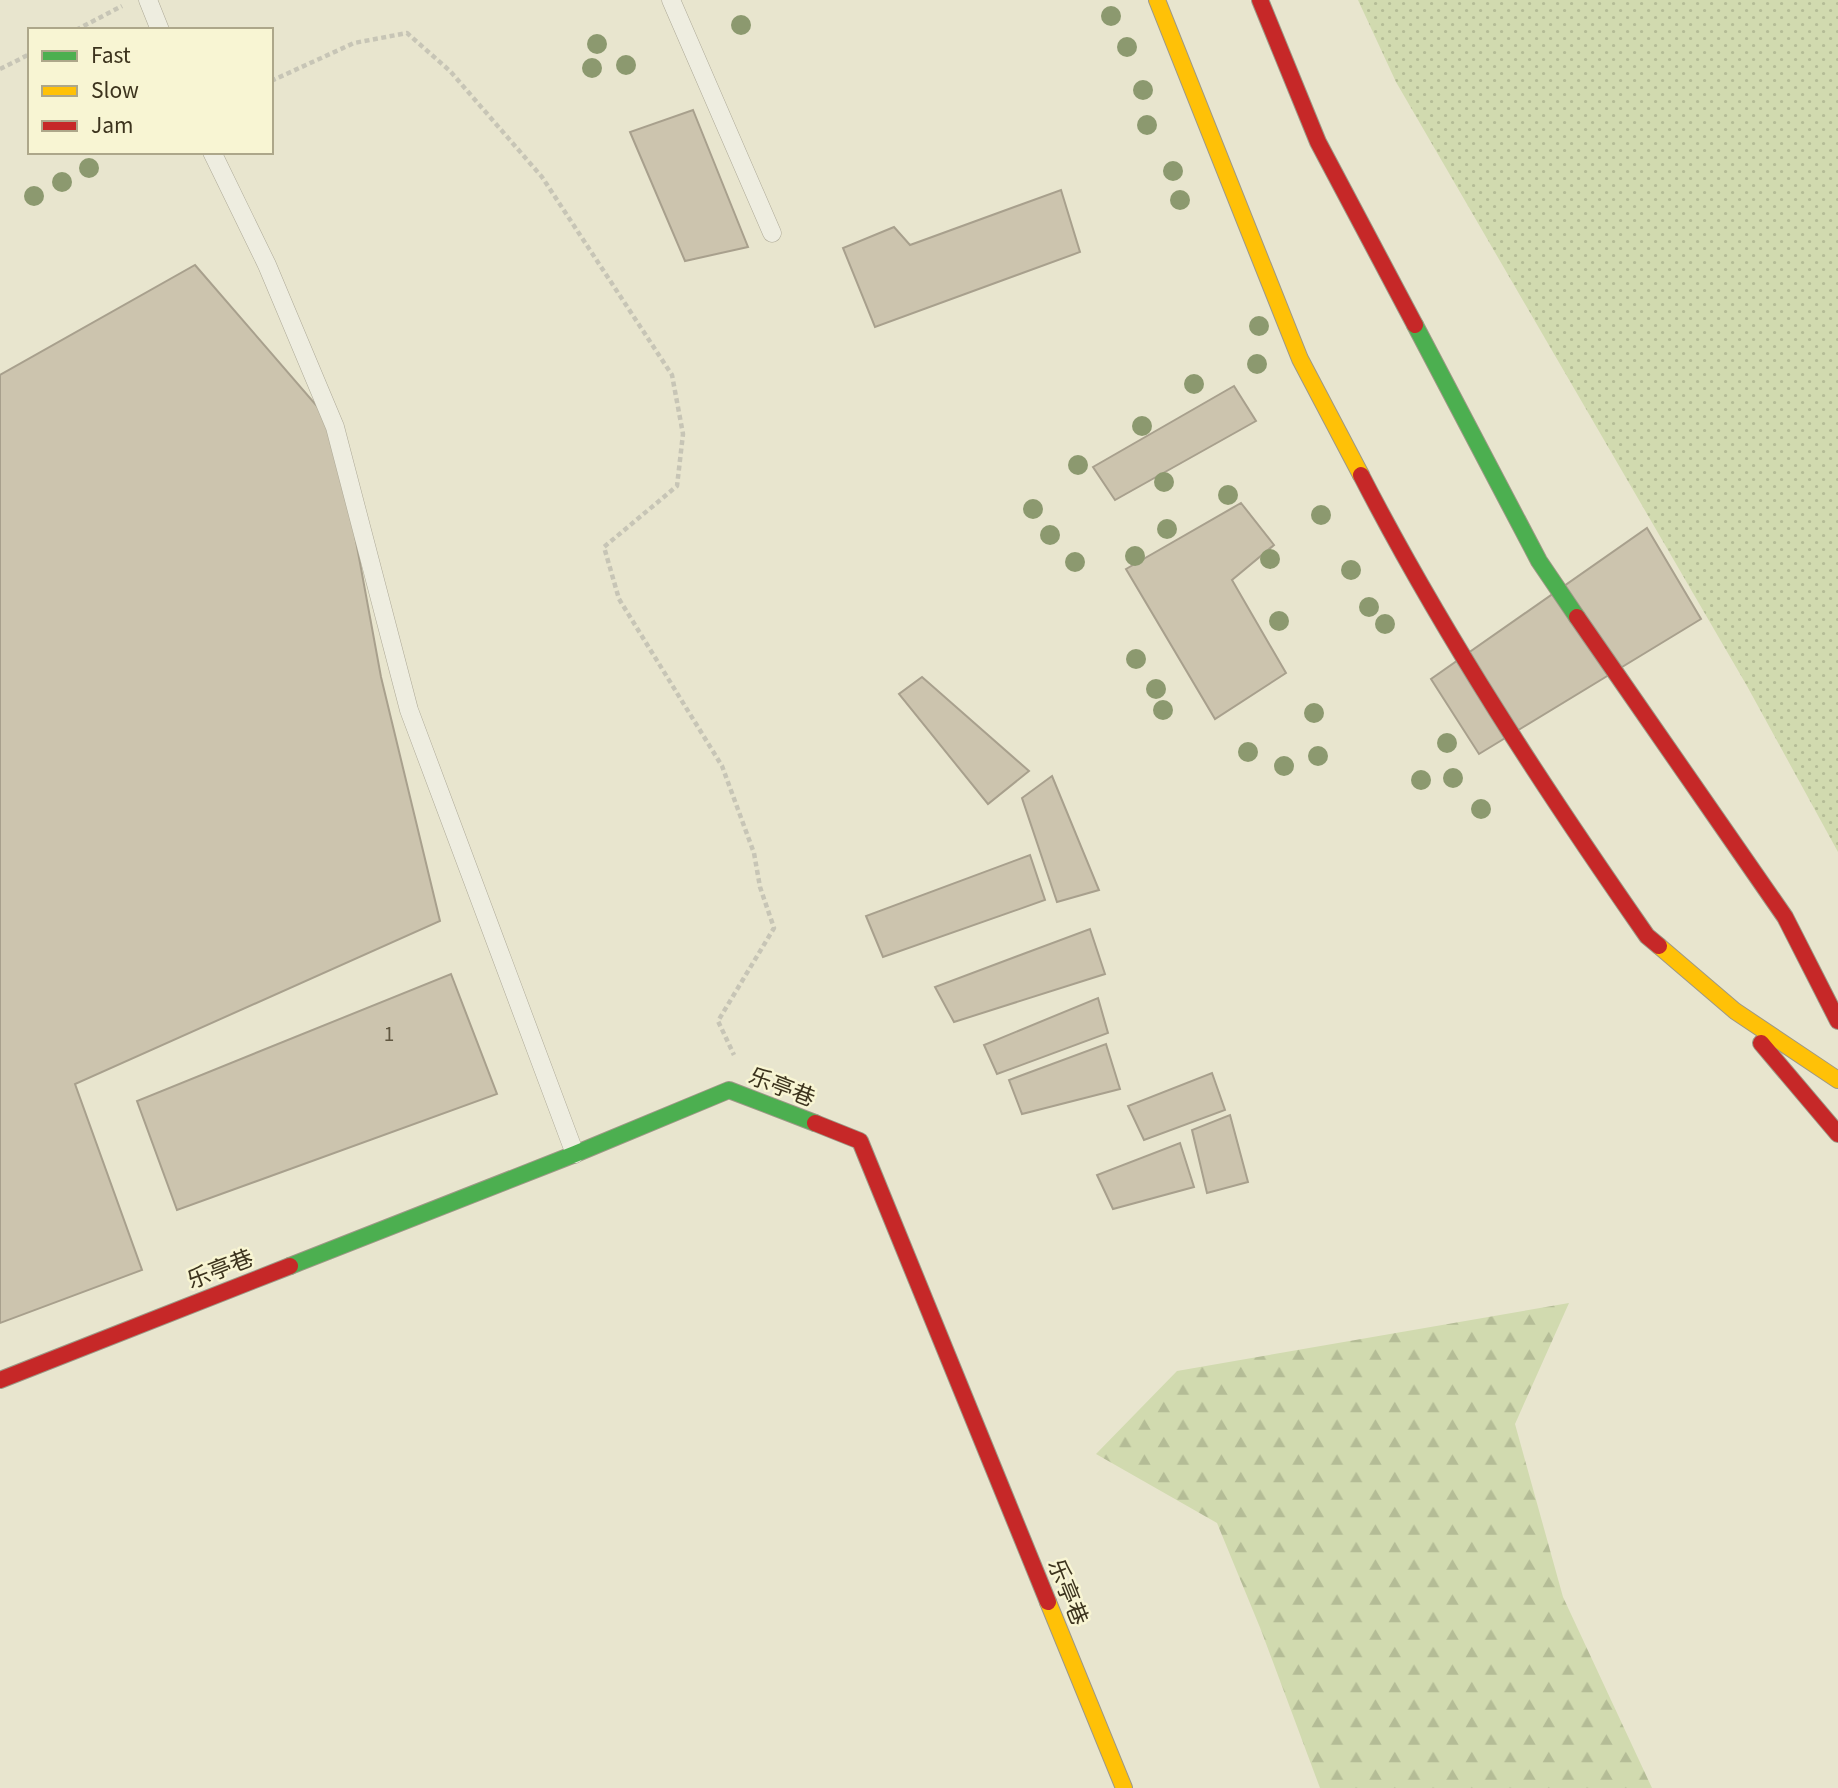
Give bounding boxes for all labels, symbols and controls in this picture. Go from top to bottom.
legend [28,28,273,154]
text: Fast [91,39,131,69]
text: Slow [91,74,139,104]
text: Jam [91,109,134,139]
house number: 1 [384,1019,394,1046]
street label: 乐亭巷 [744,1057,821,1113]
street label: 乐亭巷 [181,1239,258,1295]
street label: 乐亭巷 [1041,1553,1099,1630]

